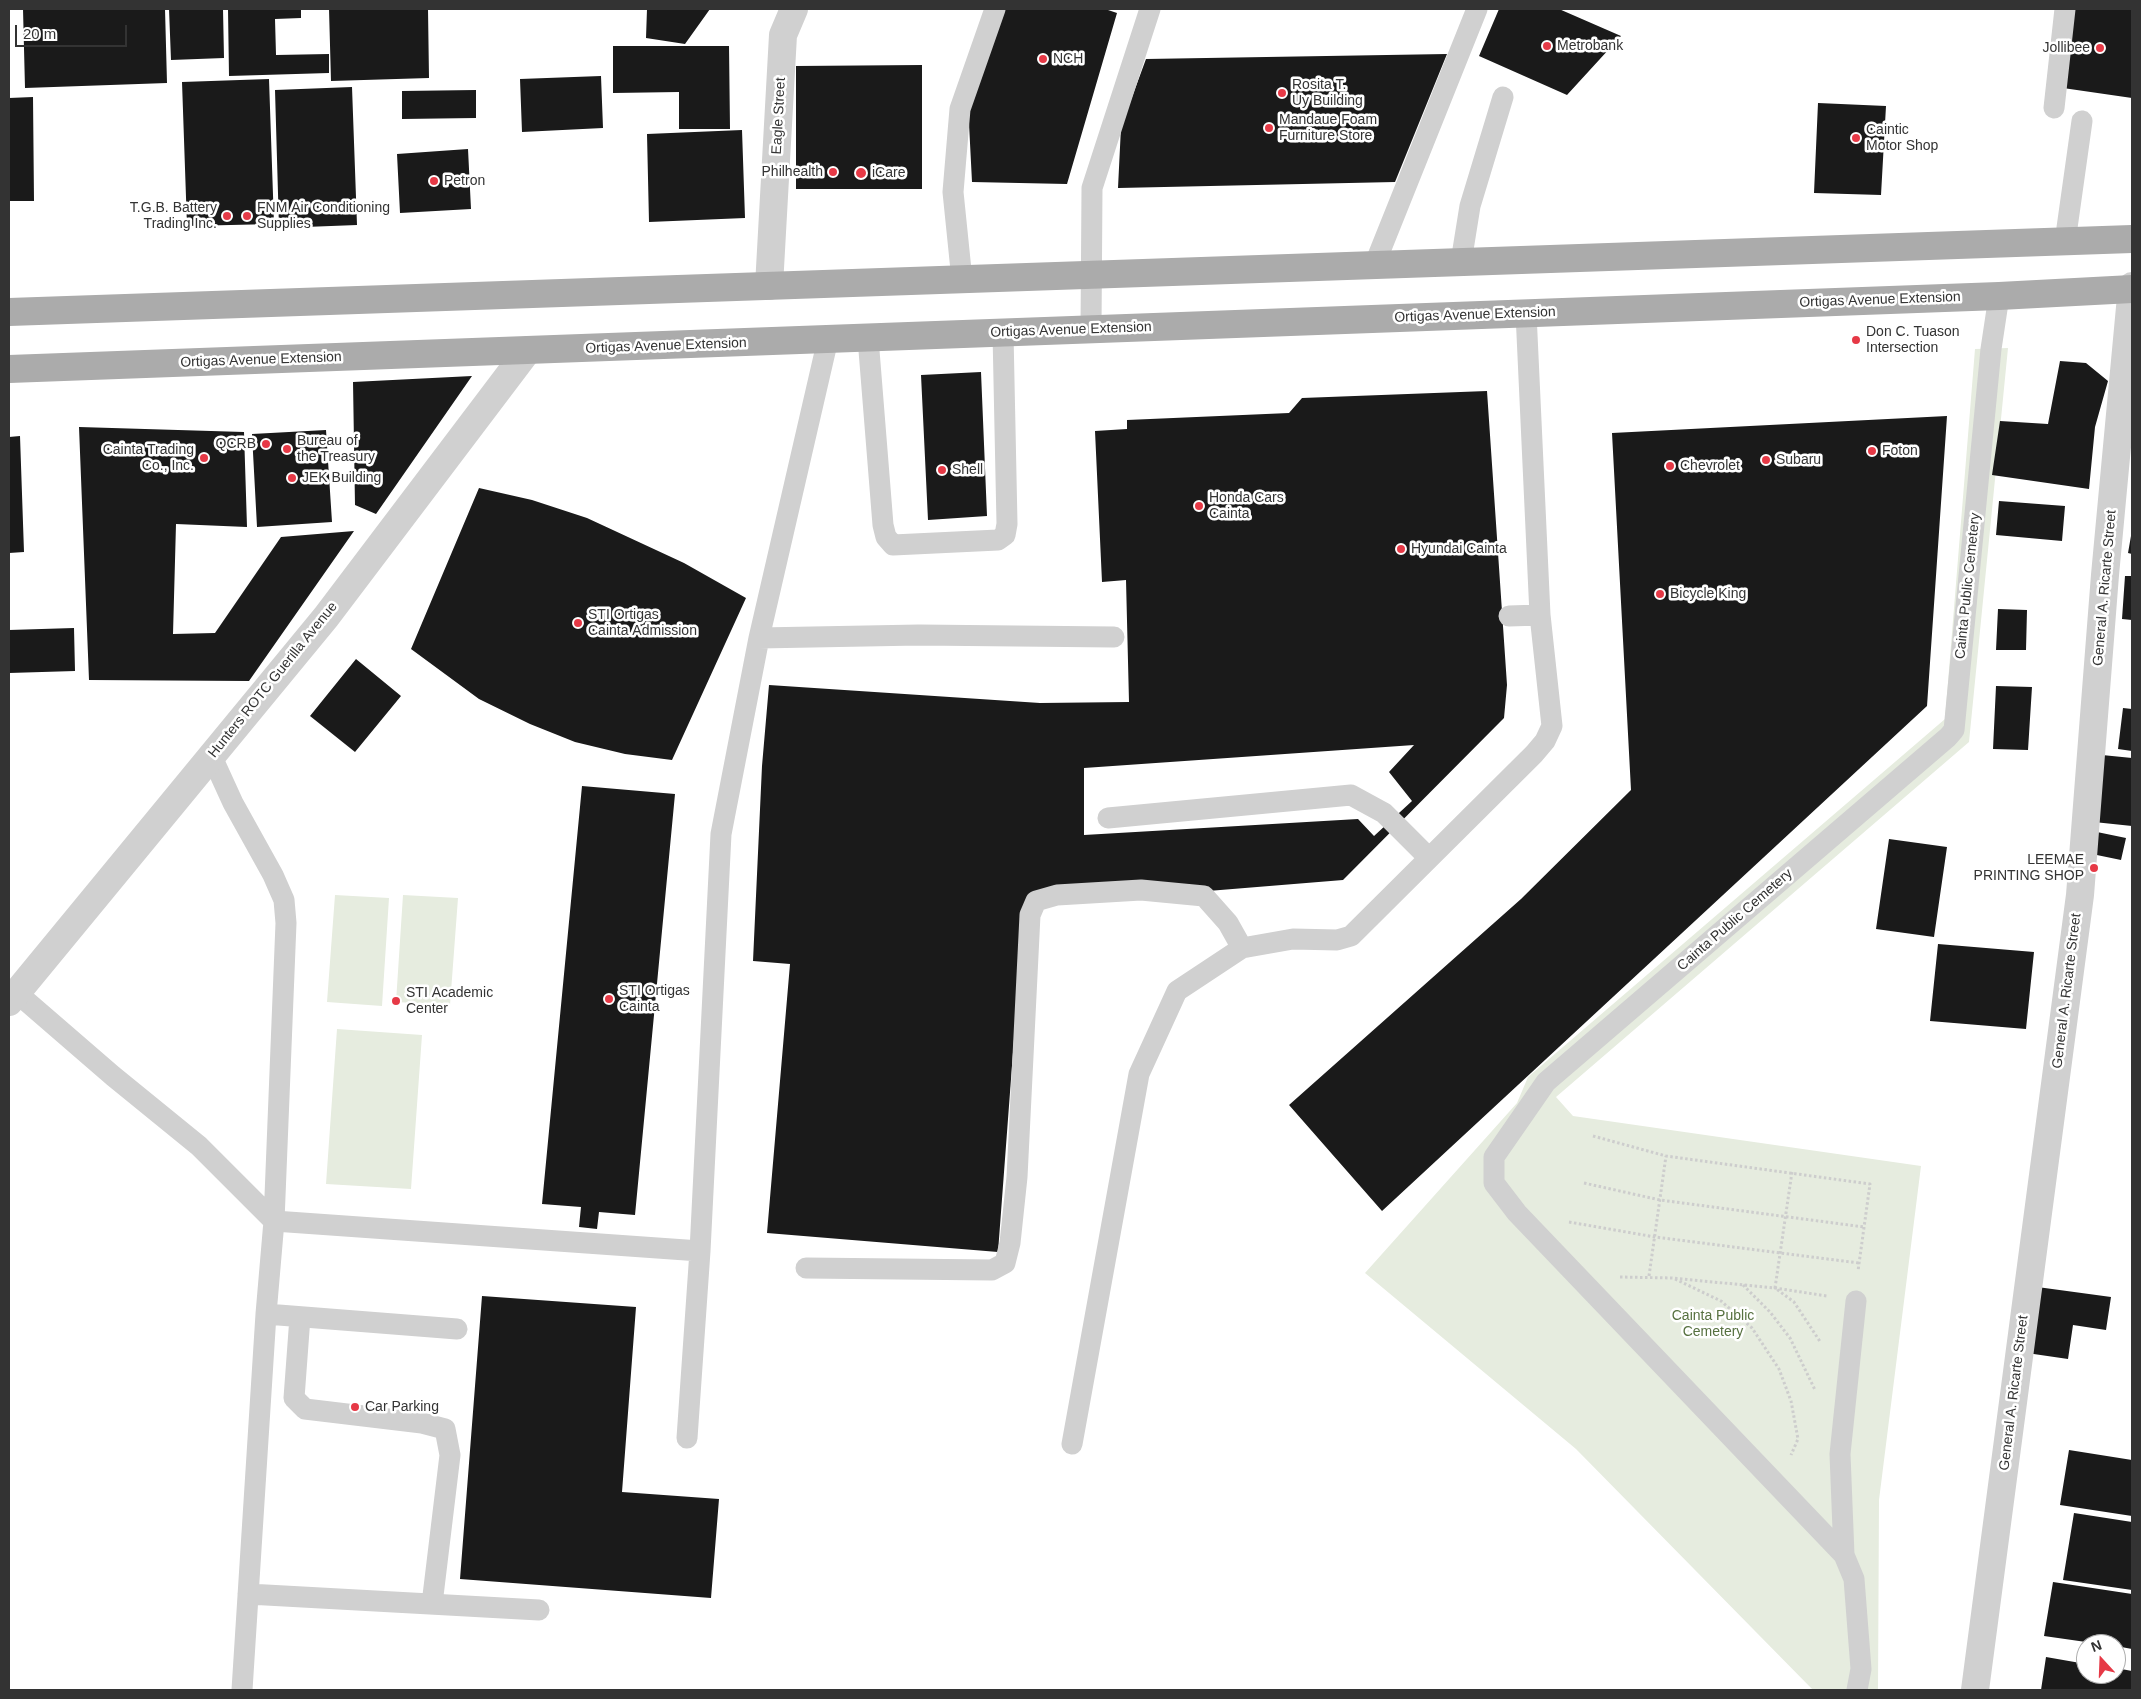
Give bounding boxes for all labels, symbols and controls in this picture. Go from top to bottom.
scale bar [18,15,130,47]
text: 20 m [23,25,56,42]
place label: Metrobank [1557,38,1623,54]
marker: Metrobank [1541,40,1553,52]
place label: Jollibee [2043,40,2090,56]
marker: Jollibee [2094,42,2106,54]
place label: NCH [1053,51,1083,67]
marker: NCH [1037,53,1049,65]
street label: Eagle Street [769,77,789,155]
place label: Rosita T. Uy Building [1292,77,1363,110]
marker: Rosita T. Uy Building [1276,87,1288,99]
place label: Mandaue Foam Furniture Store [1279,112,1377,144]
marker: Mandaue Foam Furniture Store [1263,122,1275,134]
place label: Caintic Motor Shop [1866,122,1938,154]
marker: Caintic Motor Shop [1850,132,1862,144]
place label: Philhealth [762,164,823,180]
place label: iCare [872,165,905,181]
marker: Philhealth [827,166,839,178]
marker: iCare [854,166,868,180]
place label: Petron [444,173,485,189]
marker: Petron [428,175,440,187]
place label: T.G.B. Battery Trading Inc. [130,200,217,232]
place label: FNM Air Conditioning Supplies [257,200,390,232]
marker: T.G.B. Battery Trading Inc. [221,210,233,222]
marker: FNM Air Conditioning Supplies [241,210,253,222]
street label: Ortigas Avenue Extension [1799,289,1961,311]
street label: Ortigas Avenue Extension [1394,304,1556,326]
street label: Ortigas Avenue Extension [990,319,1152,341]
place label: Don C. Tuason Intersection [1866,324,1960,357]
marker: Don C. Tuason Intersection [1850,334,1862,346]
street label: Ortigas Avenue Extension [585,335,747,357]
street label: Ortigas Avenue Extension [180,349,342,371]
place label: Bureau of the Treasury [297,433,375,466]
place label: QCRB [216,436,256,452]
marker: QCRB [260,438,272,450]
place label: Cainta Trading Co., Inc. [103,442,194,474]
marker: Bureau of the Treasury [281,443,293,455]
place label: Foton [1882,443,1918,459]
marker: Foton [1866,445,1878,457]
marker: Cainta Trading Co., Inc. [198,452,210,464]
place label: Subaru [1776,452,1821,468]
marker: Subaru [1760,454,1772,466]
place label: Chevrolet [1680,458,1740,474]
marker: Chevrolet [1664,460,1676,472]
place label: Shell [952,462,983,478]
marker: Shell [936,464,948,476]
place label: JEK Building [302,470,381,486]
marker: JEK Building [286,472,298,484]
place label: Honda Cars Cainta [1209,490,1284,522]
marker: Honda Cars Cainta [1193,500,1205,512]
street label: General A. Ricarte Street [2090,509,2120,667]
street label: Cainta Public Cemetery [1952,512,1984,660]
place label: Hyundai Cainta [1411,541,1507,557]
marker: Hyundai Cainta [1395,543,1407,555]
place label: Bicycle King [1670,586,1746,602]
marker: Bicycle King [1654,588,1666,600]
street label: Hunters ROTC Guerilla Avenue [205,599,341,761]
place label: STI Ortigas Cainta Admission [588,607,697,640]
marker: STI Ortigas Cainta Admission [572,617,584,629]
place label: LEEMAE PRINTING SHOP [1974,852,2084,884]
marker: LEEMAE PRINTING SHOP [2088,862,2100,874]
street label: Cainta Public Cemetery [1674,865,1796,975]
street label: General A. Ricarte Street [2049,912,2085,1070]
place label: STI Ortigas Cainta [619,983,690,1016]
place label: STI Academic Center [406,985,493,1018]
marker: STI Ortigas Cainta [603,993,615,1005]
marker: STI Academic Center [390,995,402,1007]
park label: Cainta Public Cemetery [1672,1308,1754,1340]
street label: General A. Ricarte Street [1996,1314,2032,1472]
place label: Car Parking [365,1399,439,1415]
marker: Car Parking [349,1401,361,1413]
north arrow [2076,1634,2126,1684]
text: N [2089,1637,2104,1655]

